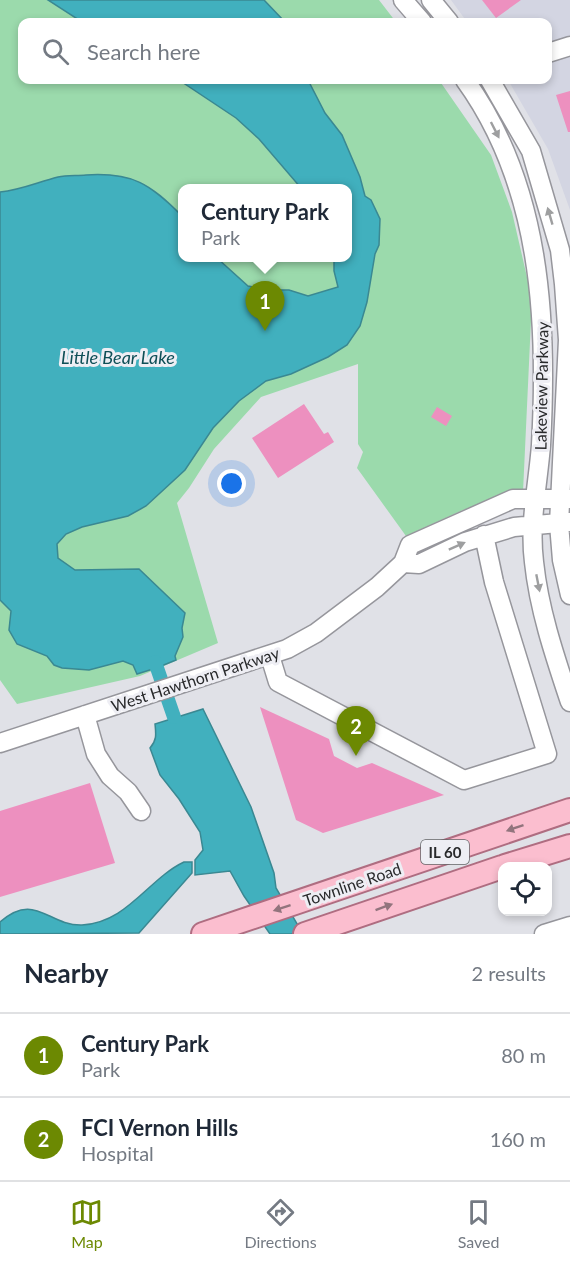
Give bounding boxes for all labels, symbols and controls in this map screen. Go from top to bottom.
search box [18,18,552,84]
icon: search [39,35,72,68]
text: Search here [87,38,200,65]
one-way arrow [490,122,500,139]
popup [178,184,352,262]
text: Century Park [201,198,329,225]
one-way arrow [545,207,554,225]
text: Park [201,225,240,249]
pin: 1 [246,282,284,331]
street label: Lakeview Parkway [530,321,552,450]
water label: Little Bear Lake [61,346,175,368]
your location [217,469,246,498]
one-way arrow [449,541,466,550]
one-way arrow [534,574,543,593]
street label: West Hawthorn Parkway [109,643,282,715]
pin: 2 [336,706,376,756]
one-way arrow [506,824,524,834]
road number: IL 60 [421,840,469,864]
street label: Townline Road [300,858,404,910]
map controls [498,862,552,916]
button: locate [498,862,552,916]
one-way arrow [375,902,393,912]
one-way arrow [273,903,291,913]
text: Nearby [24,957,109,989]
text: 2 results [471,961,546,985]
text: Century Park [81,1030,209,1057]
text: 1 [38,1043,49,1067]
text: 80 m [501,1043,546,1067]
text: Park [81,1057,120,1081]
text: FCI Vernon Hills [81,1114,238,1141]
text: 2 [38,1127,49,1151]
text: 160 m [490,1127,546,1151]
text: Hospital [81,1141,154,1165]
tab: Map [70,1196,103,1251]
tab: Directions [244,1196,317,1251]
tab: Saved [458,1196,499,1251]

